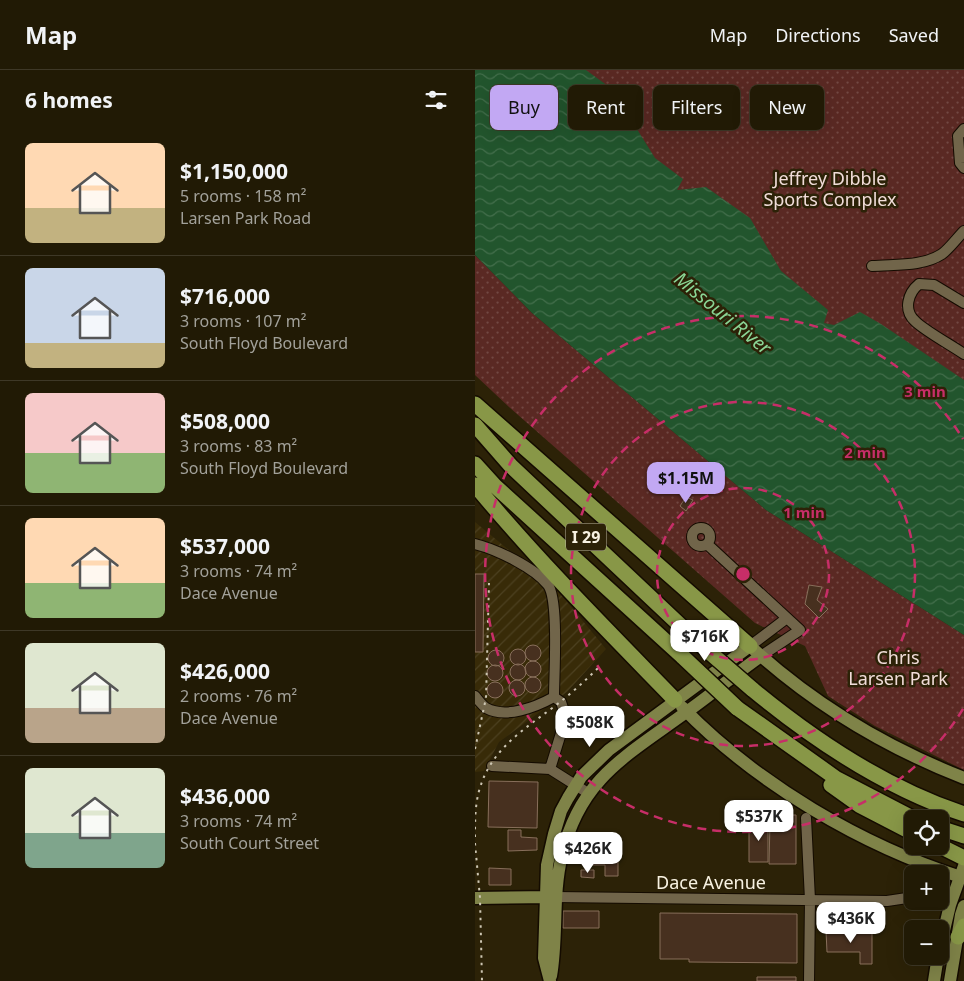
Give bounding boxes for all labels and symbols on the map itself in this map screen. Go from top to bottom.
park label: Jeffrey Dibble Sports Complex [763,166,897,211]
water label: Missouri River [669,266,778,361]
text: 3 min [904,381,946,401]
text: 2 min [844,442,886,462]
pin: $1.15M [645,462,727,504]
text: 1 min [783,502,825,522]
road number: I 29 [566,524,606,551]
centre of rings [734,565,752,583]
pin: $716K [670,620,740,662]
park label: Chris Larsen Park [848,645,948,690]
pin: $508K [555,706,625,748]
pin: $537K [724,800,794,842]
pin: $426K [553,832,623,874]
street label: Dace Avenue [656,870,766,894]
pin: $436K [816,902,886,944]

